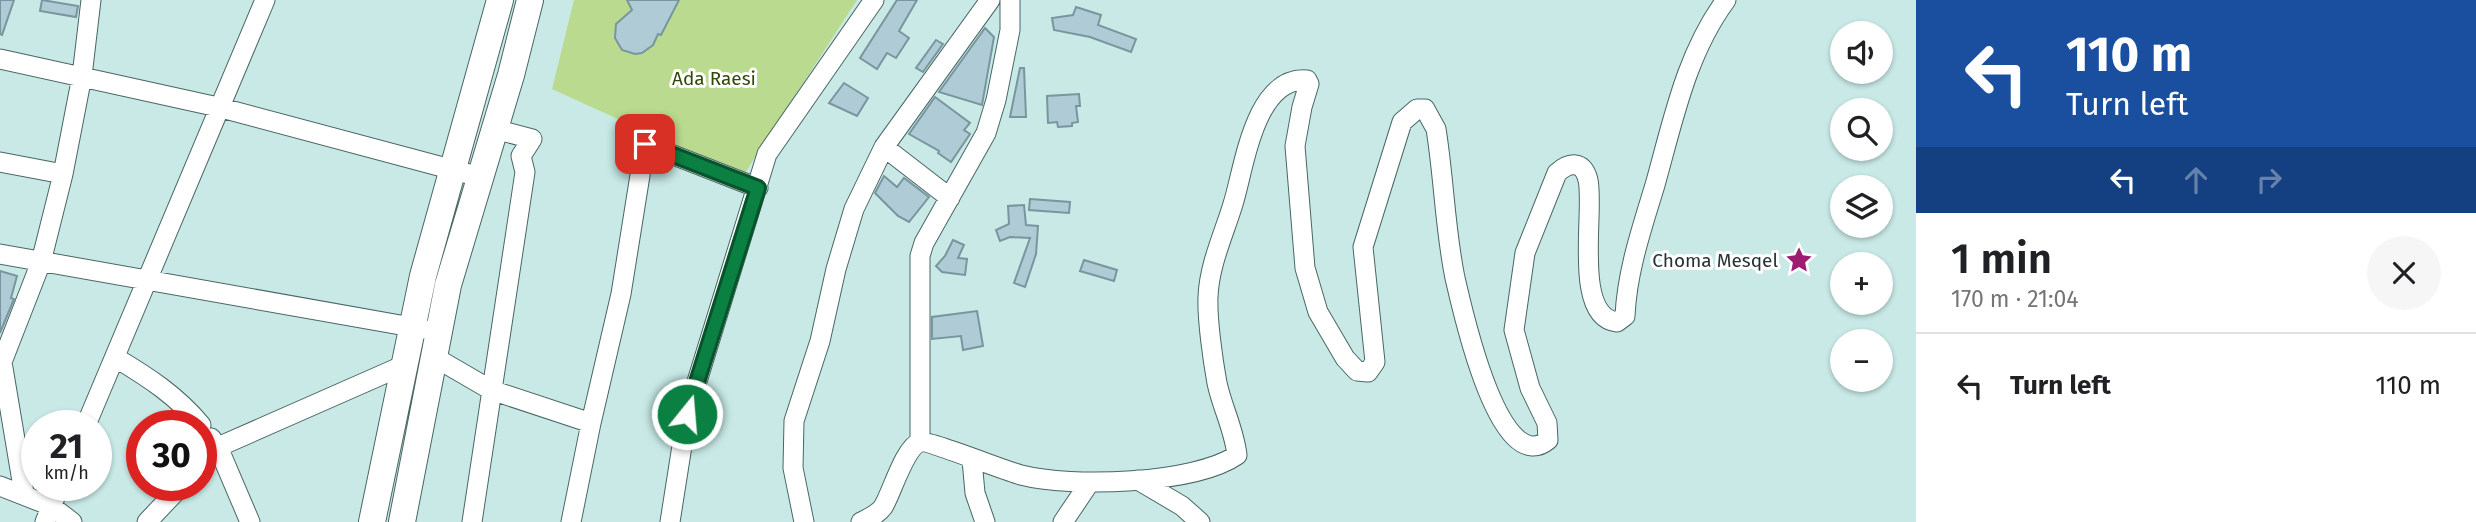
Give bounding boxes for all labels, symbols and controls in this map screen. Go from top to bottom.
map controls [1830,21,1893,392]
button: sound [1830,21,1893,84]
text: 110 m [2066,25,2192,84]
icon: left [1951,28,2042,119]
park label: Ada Raesi [672,67,756,90]
text: Turn left [2066,85,2188,123]
button: search [1830,98,1893,161]
pin [615,114,675,174]
icon: arrive [626,125,664,163]
icon: left [2104,161,2142,199]
icon: ahead [2177,161,2215,199]
icon: right [2250,161,2288,199]
button: layers [1830,175,1893,238]
text: 1 min [1951,234,2052,284]
button: close [2367,236,2441,310]
place icon: Choma Mesqel [1784,245,1814,275]
place label: Choma Mesqel [1652,249,1778,272]
button: + [1830,252,1893,315]
text: 170 m · 21:04 [1951,285,2079,313]
button: − [1830,329,1893,392]
icon: left [1951,367,1989,405]
text: Turn left [2010,370,2111,401]
text: 110 m [2375,370,2441,401]
position arrow [650,377,724,451]
speed limit sign: 30 [126,410,217,501]
text: 21 [50,425,83,467]
text: km/h [44,462,89,484]

